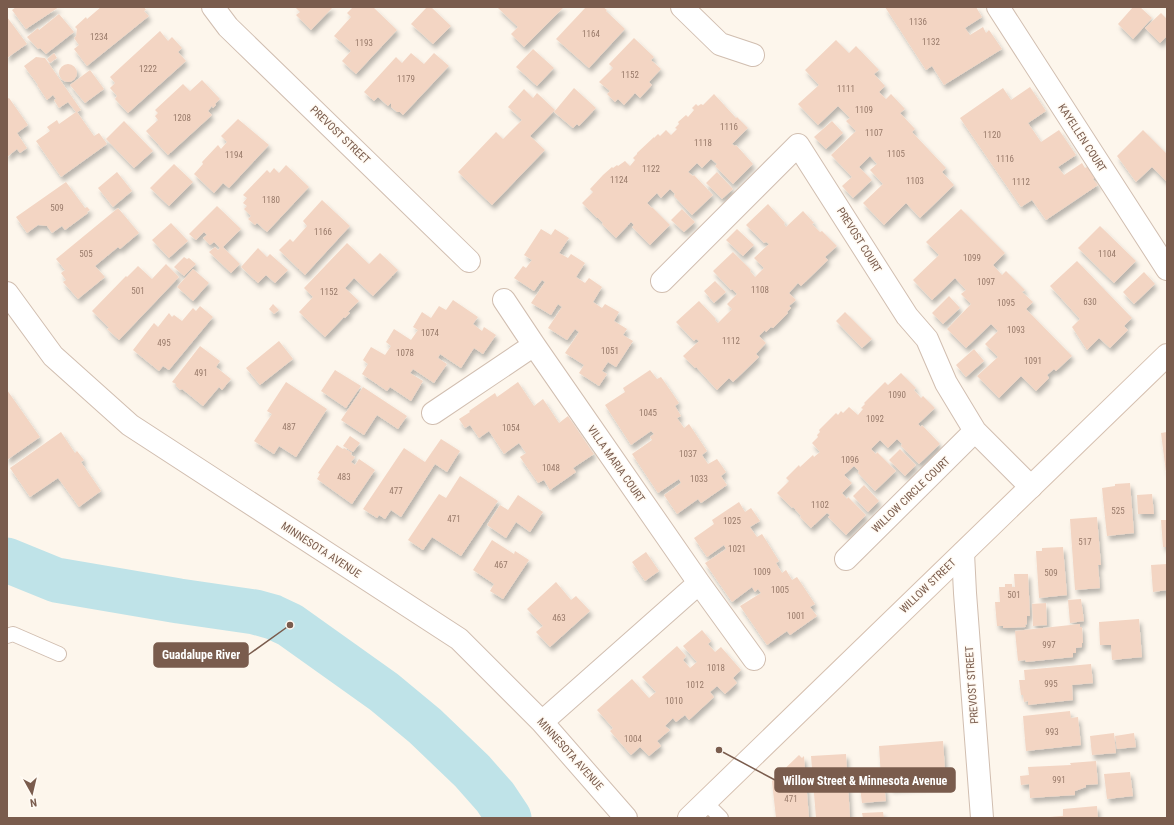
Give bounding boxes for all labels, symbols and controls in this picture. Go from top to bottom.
house number: 1136 [909,17,927,27]
house number: 1164 [582,29,600,39]
house number: 1234 [90,32,108,42]
house number: 1132 [922,37,940,47]
house number: 1193 [355,38,373,48]
house number: 1222 [139,64,157,74]
house number: 1152 [621,70,639,80]
house number: 1179 [397,74,415,84]
house number: 1111 [837,84,855,94]
street label: KAYELLEN COURT [1055,102,1109,175]
street label: PREVOST STREET [307,103,373,167]
house number: 1109 [855,105,873,115]
house number: 1208 [173,113,191,123]
house number: 1116 [720,122,738,132]
house number: 1107 [865,128,883,138]
house number: 1120 [983,130,1001,140]
house number: 1118 [694,138,712,148]
house number: 1105 [887,149,905,159]
house number: 1194 [225,150,243,160]
house number: 1116 [996,154,1014,164]
house number: 1122 [642,164,660,174]
house number: 1124 [610,175,628,185]
house number: 1103 [906,176,924,186]
house number: 1112 [1012,177,1030,187]
house number: 1180 [262,195,280,205]
house number: 509 [50,203,64,213]
street label: PREVOST COURT [834,205,884,275]
house number: 1166 [314,227,332,237]
house number: 505 [79,249,93,259]
house number: 1104 [1098,249,1116,259]
house number: 1099 [963,253,981,263]
house number: 1097 [977,277,995,287]
house number: 1108 [751,285,769,295]
house number: 501 [131,286,145,296]
house number: 1152 [320,287,338,297]
house number: 630 [1083,297,1097,307]
house number: 1095 [997,298,1015,308]
house number: 1093 [1007,325,1025,335]
house number: 1074 [421,328,439,338]
house number: 1112 [722,336,740,346]
house number: 495 [157,338,171,348]
house number: 1051 [601,346,619,356]
house number: 1078 [396,348,414,358]
house number: 1091 [1024,356,1042,366]
house number: 491 [194,368,208,378]
house number: 1090 [888,390,906,400]
house number: 1045 [639,408,657,418]
house number: 1092 [866,414,884,424]
house number: 487 [282,422,296,432]
house number: 1054 [502,423,520,433]
street label: VILLA MARIA COURT [585,423,648,505]
house number: 1037 [679,449,697,459]
street label: WILLOW CIRCLE COURT [869,454,953,536]
house number: 1096 [841,455,859,465]
house number: 1048 [542,463,560,473]
house number: 483 [337,472,351,482]
house number: 1033 [690,474,708,484]
house number: 477 [389,486,403,496]
house number: 1102 [811,500,829,510]
house number: 525 [1111,506,1125,516]
house number: 471 [447,514,461,524]
house number: 1025 [723,516,741,526]
street label: MINNESOTA AVENUE [279,519,364,581]
house number: 517 [1078,537,1092,547]
house number: 1021 [728,544,746,554]
street label: WILLOW STREET [897,556,959,616]
house number: 467 [494,560,508,570]
house number: 1009 [753,567,771,577]
house number: 509 [1044,568,1058,578]
house number: 1005 [771,585,789,595]
house number: 501 [1007,590,1021,600]
house number: 1001 [787,611,805,621]
house number: 463 [552,613,566,623]
house number: 997 [1042,640,1056,650]
callout: Guadalupe River [154,643,248,667]
street label: PREVOST STREET [963,645,981,724]
text: Guadalupe River [162,648,240,662]
house number: 1018 [707,663,725,673]
house number: 995 [1044,679,1058,689]
house number: 1012 [686,680,704,690]
house number: 1010 [665,696,683,706]
street label: MINNESOTA AVENUE [534,715,606,793]
house number: 993 [1045,727,1059,737]
house number: 1004 [624,734,642,744]
callout: Willow Street & Minnesota Avenue [775,768,955,792]
north arrow [12,773,52,813]
text: Willow Street & Minnesota Avenue [783,774,948,788]
house number: 991 [1052,775,1066,785]
house number: 471 [784,794,798,804]
text: N [29,796,38,809]

